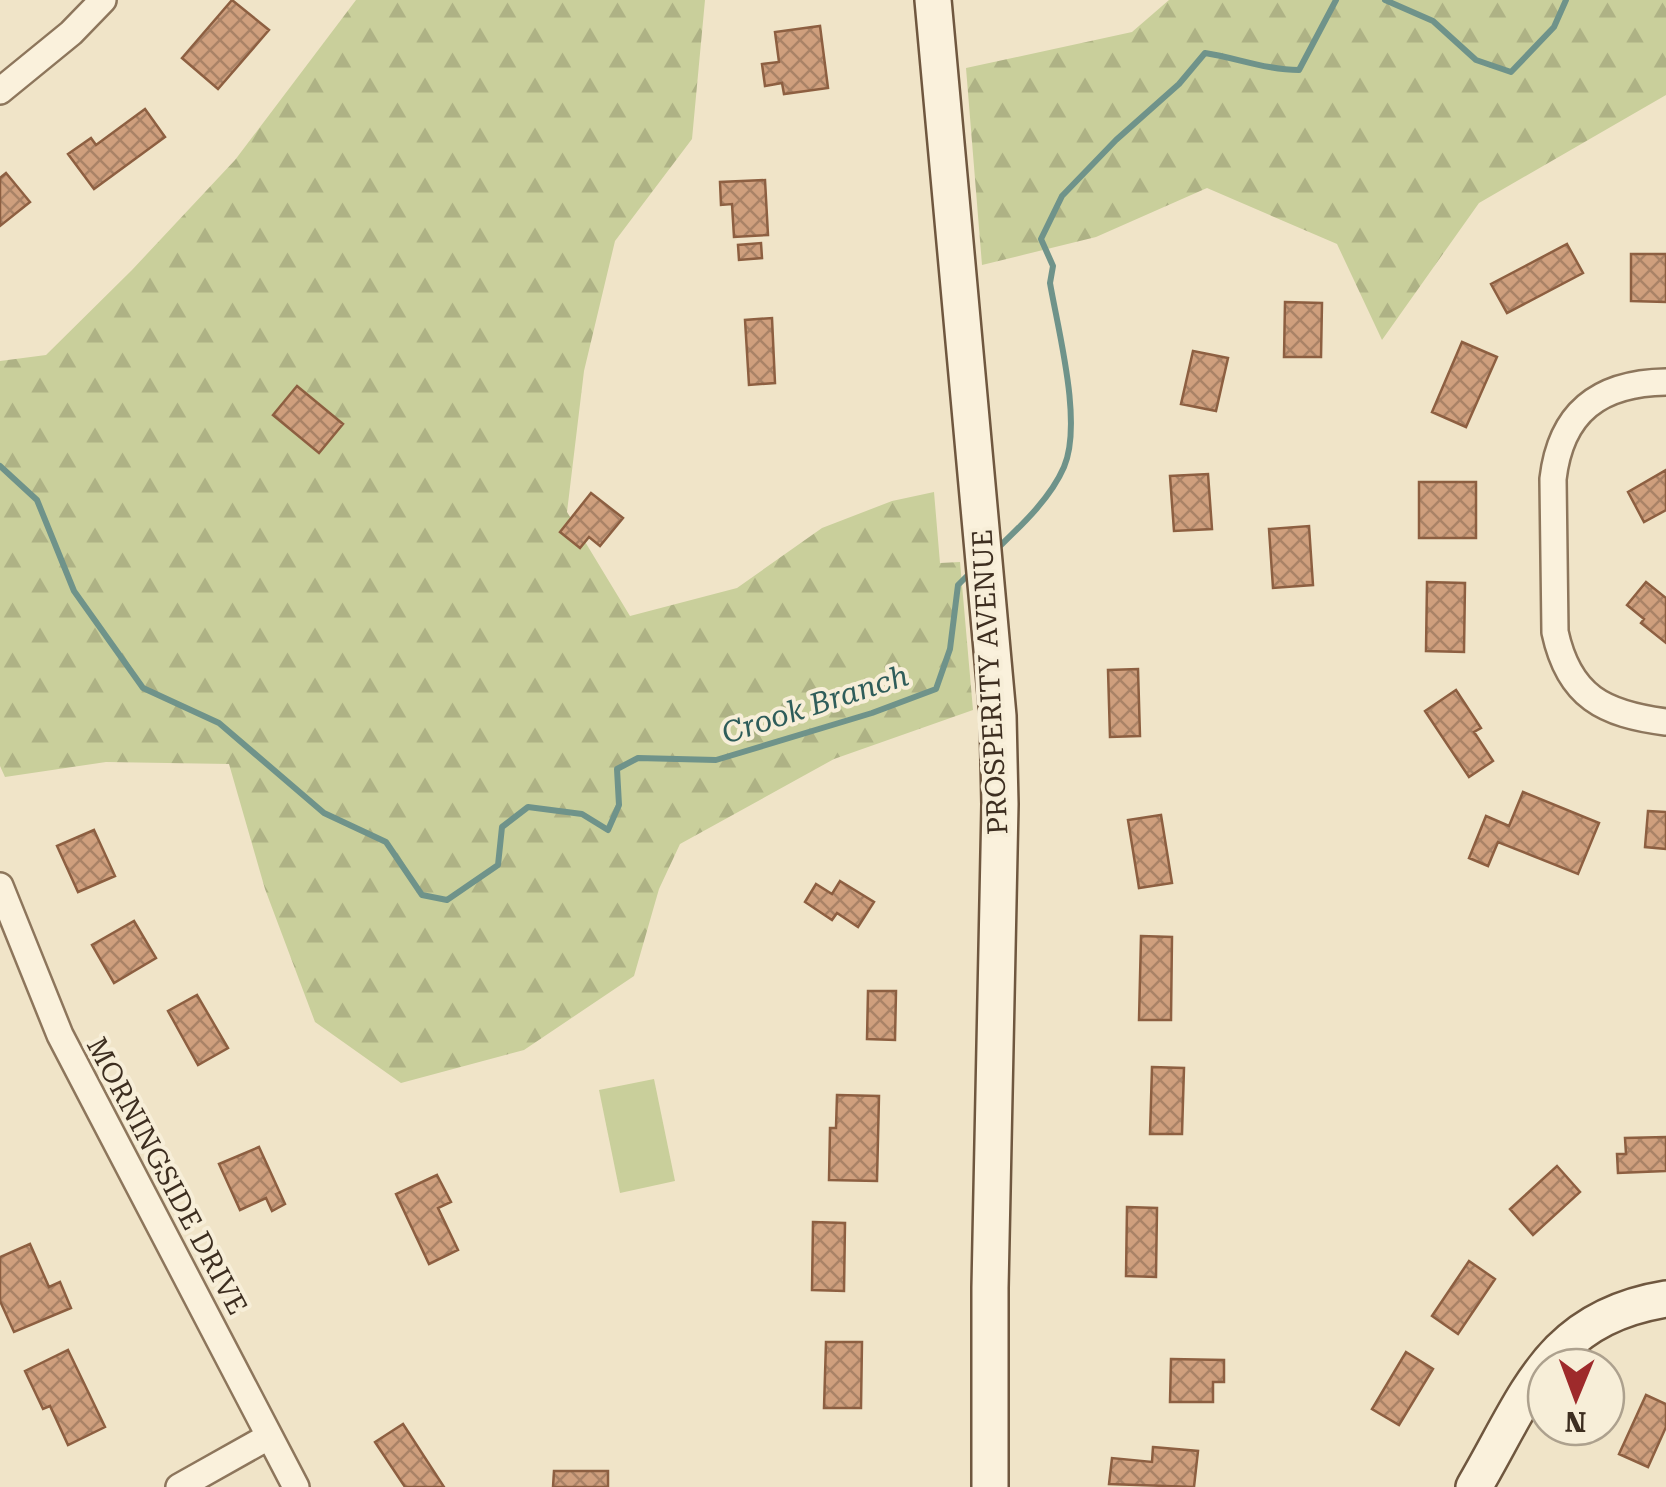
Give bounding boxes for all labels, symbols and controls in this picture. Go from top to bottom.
street label: PROSPERITY AVENUE [966,528,1014,836]
water label: Crook Branch [717,657,913,751]
street label: MORNINGSIDE DRIVE [80,1032,254,1320]
north arrow [1526,1347,1626,1447]
text: N [1565,1405,1587,1438]

